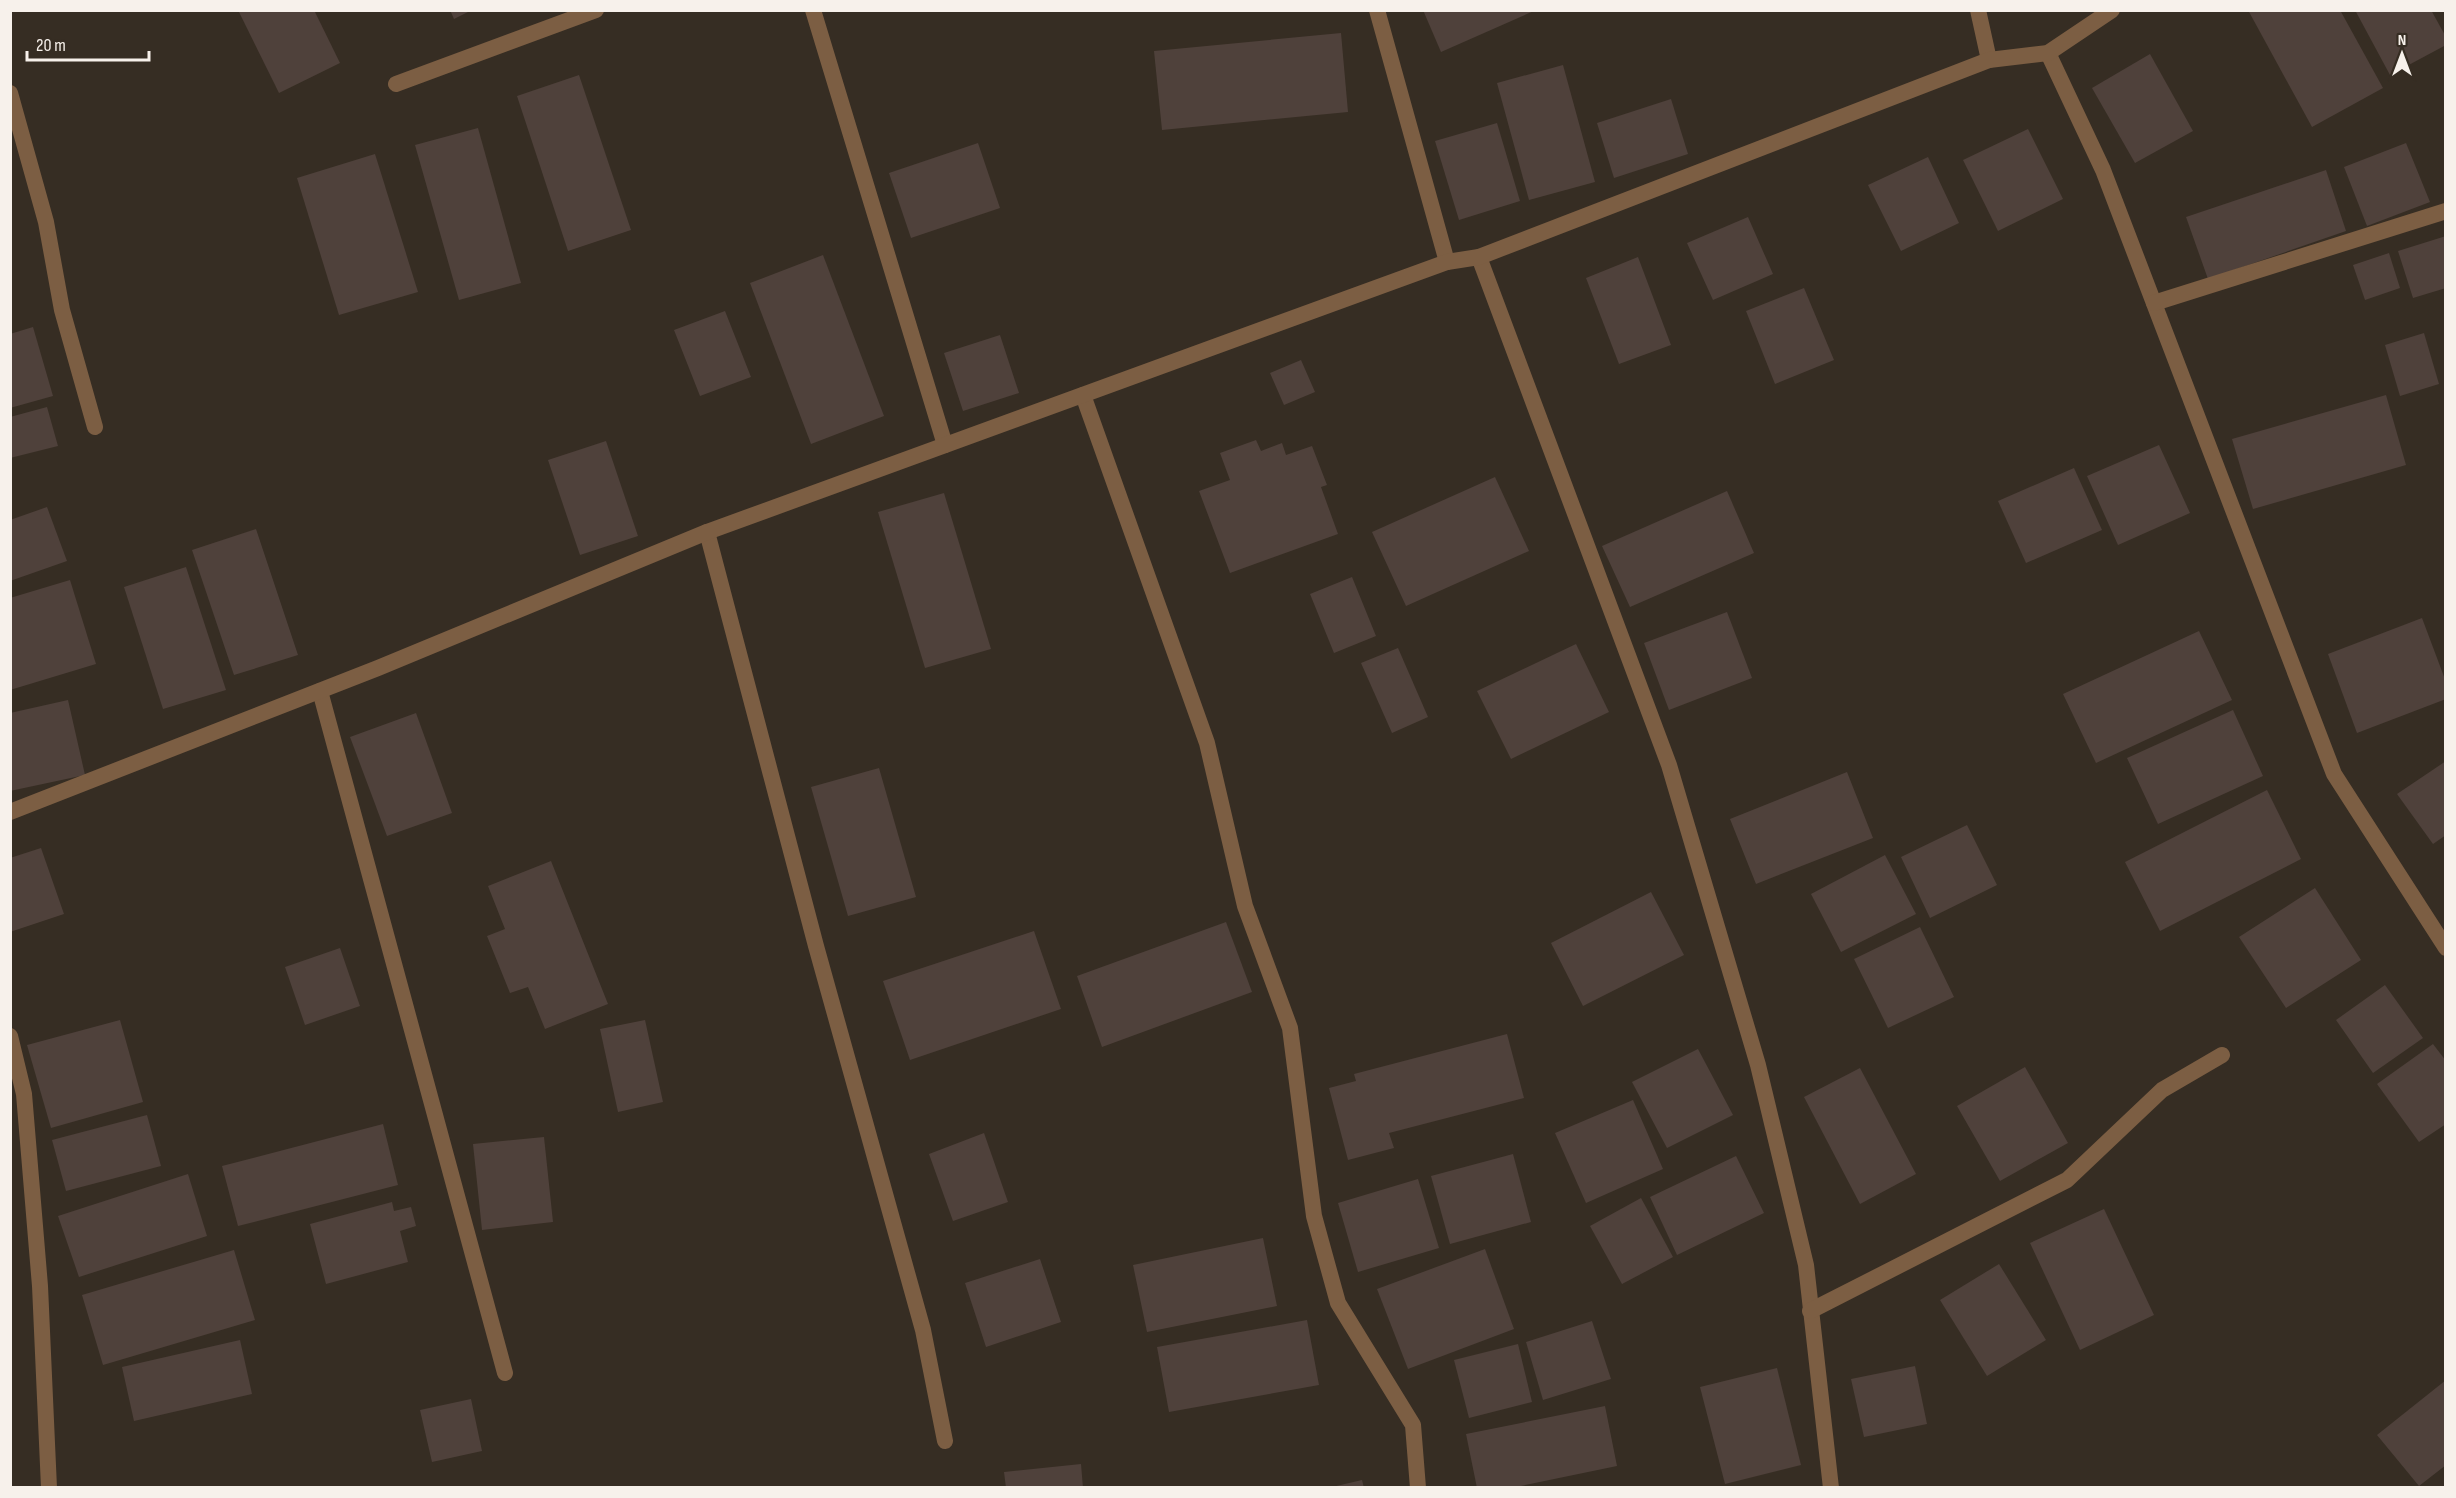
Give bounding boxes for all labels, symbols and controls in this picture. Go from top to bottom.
scale bar [27,24,148,62]
north arrow [2372,24,2432,84]
text: N [2398,31,2406,50]
text: 20 m [36,35,66,56]

